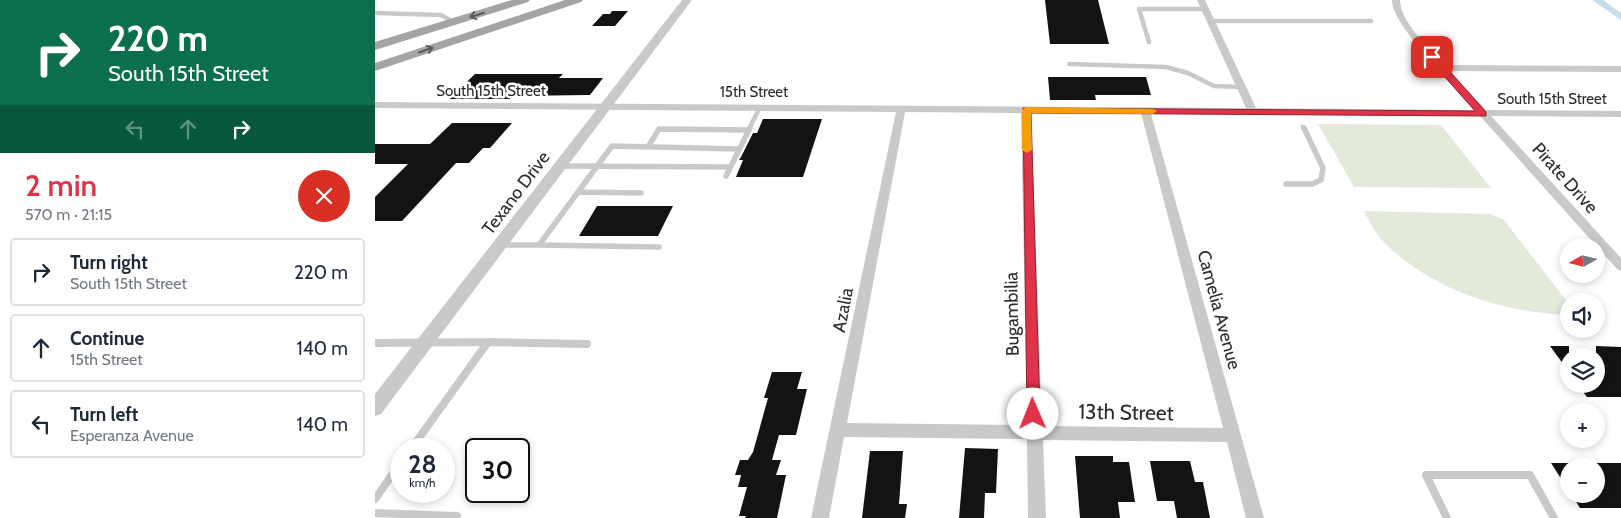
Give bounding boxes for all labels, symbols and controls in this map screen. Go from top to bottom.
one-way arrow [470,10,486,20]
text: 220 m [108,17,208,60]
icon: right [25,20,90,85]
pin [1411,36,1453,78]
icon: arrive [1418,43,1446,71]
one-way arrow [417,44,433,54]
text: South 15th Street [108,60,269,87]
street label: South 15th Street [436,82,546,100]
street label: 15th Street [720,83,788,101]
street label: South 15th Street [1497,90,1607,108]
icon: left [121,115,149,143]
icon: ahead [174,115,202,143]
icon: right [227,115,255,143]
street label: Pirate Drive [1527,138,1603,218]
street label: Texano Drive [477,147,555,239]
text: 2 min [25,167,97,204]
button: close [298,170,350,222]
text: 570 m · 21:15 [25,205,112,224]
north arrow [1560,238,1605,282]
map controls [1560,238,1605,503]
street label: Camelia Avenue [1193,248,1245,372]
text: Turn right [70,251,148,274]
icon: right [27,258,55,286]
text: 220 m [294,261,348,284]
street label: Bugambilia [1000,271,1024,356]
text: South 15th Street [70,274,187,293]
street label: Azalia [828,286,858,334]
button: sound [1560,293,1605,338]
text: Continue [70,327,144,350]
icon: ahead [27,334,55,362]
text: 140 m [297,337,348,360]
button: layers [1560,348,1605,393]
text: 15th Street [70,350,143,369]
position arrow [1006,387,1058,439]
street label: 13th Street [1078,399,1174,425]
text: Turn left [70,403,138,426]
button: + [1560,403,1605,448]
icon: left [27,410,55,438]
text: 140 m [297,413,348,436]
text: Esperanza Avenue [70,426,194,445]
speed limit sign: 30 [465,438,530,503]
text: 28 [408,449,437,479]
button: − [1560,458,1605,503]
text: km/h [409,475,436,490]

